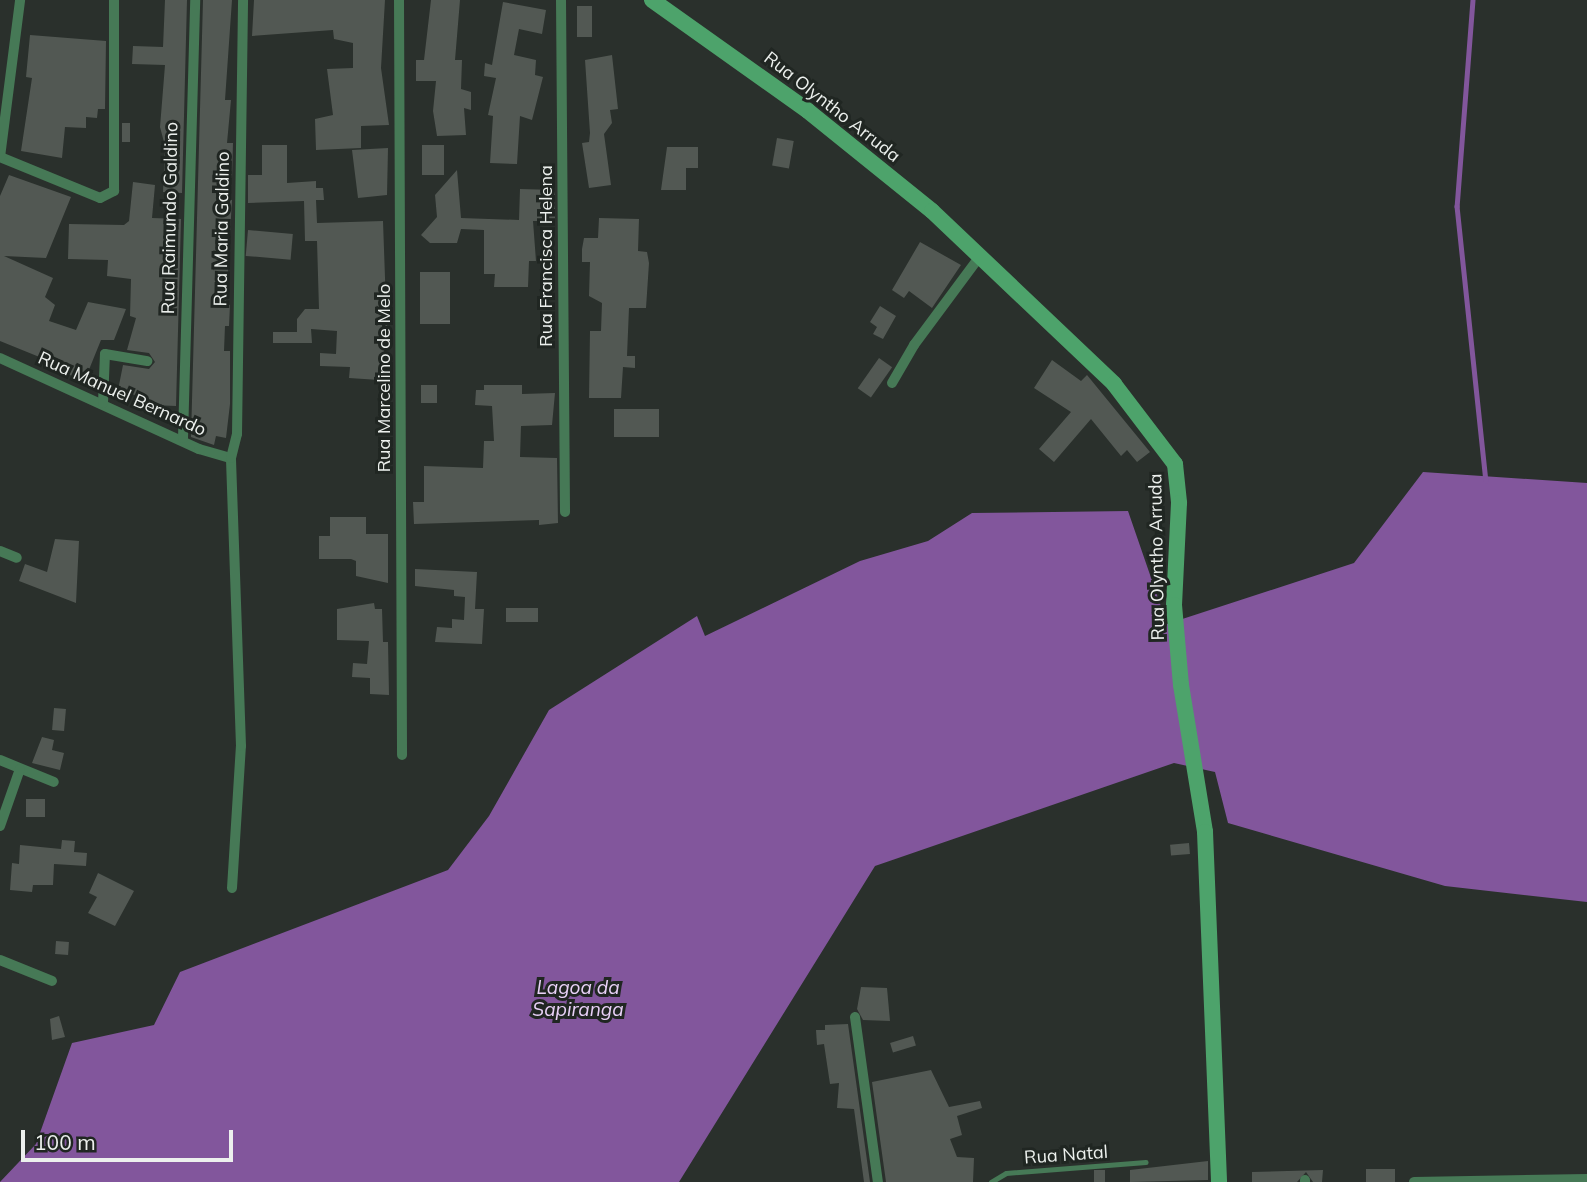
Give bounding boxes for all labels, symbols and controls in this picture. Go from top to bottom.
street label: Rua Olyntho Arruda [760,47,904,167]
street label: Rua Raimundo Galdino [158,122,182,314]
street label: Rua Maria Galdino [210,151,234,307]
street label: Rua Francisca Helena [535,165,557,347]
street label: Rua Marcelino de Melo [373,284,395,472]
street label: Rua Manuel Bernardo [35,347,209,441]
street label: Rua Olyntho Arruda [1145,473,1169,641]
water label: Lagoa da Sapiranga [532,977,624,1021]
scale bar [24,1116,236,1160]
text: 100 m [34,1129,96,1155]
street label: Rua Natal [1023,1141,1109,1169]

